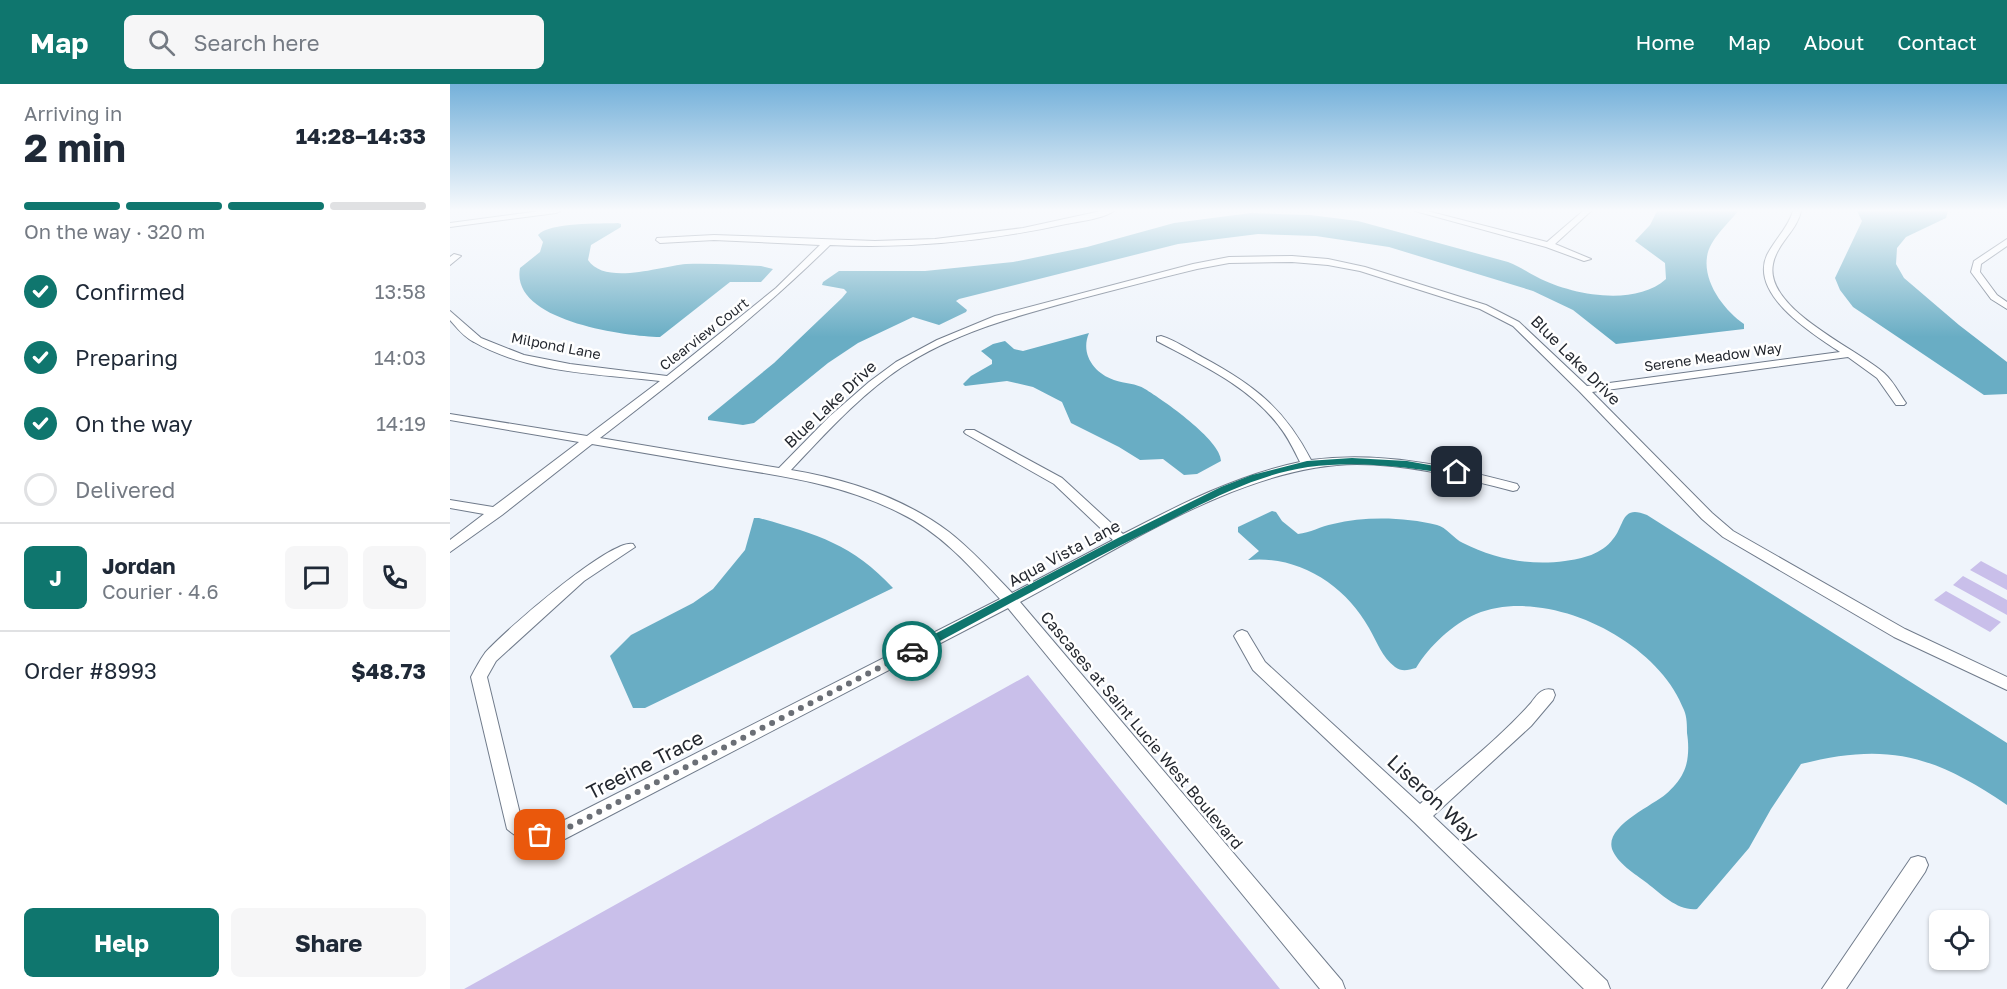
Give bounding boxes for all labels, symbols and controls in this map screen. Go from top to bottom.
search box [124,15,544,69]
text: Map [30,26,88,59]
icon: search [145,26,178,59]
text: Search here [193,29,319,56]
text: Home [1635,29,1695,55]
text: Map [1728,29,1771,55]
text: About [1804,29,1864,55]
text: Contact [1897,29,1977,55]
text: Arriving in [24,101,122,125]
text: 14:28–14:33 [296,122,426,149]
text: 2 min [24,124,126,171]
text: On the way · 320 m [24,219,205,243]
icon: check [24,275,57,308]
text: Confirmed [75,278,185,305]
text: 13:58 [375,279,426,303]
street label: Clearview Court [656,294,751,374]
street label: Blue Lake Drive [1527,311,1625,409]
street label: Milpond Lane [510,329,602,363]
street label: Serene Meadow Way [1643,338,1783,375]
icon: check [24,341,57,374]
text: Preparing [75,344,178,371]
text: 14:03 [374,345,426,369]
street label: Blue Lake Drive [780,356,880,452]
icon: check [24,407,57,440]
text: On the way [75,410,193,437]
text: 14:19 [376,411,426,435]
pin [1431,446,1482,497]
icon: home [1440,455,1473,488]
text: Delivered [75,476,175,503]
street label: Aqua Vista Lane [1005,515,1123,591]
button: chat [285,546,348,609]
button: phone [363,546,426,609]
text: Jordan [102,552,176,579]
text: J [49,564,62,591]
text: Courier · 4.6 [102,579,219,603]
street label: Cascases at Saint Lucie West Boulevard [1037,607,1247,853]
courier [882,621,942,681]
icon: car [896,635,929,668]
text: Order #8993 [24,657,157,684]
text: $48.73 [351,657,426,684]
street label: Treeine Trace [582,724,707,804]
street label: Liseron Way [1383,749,1484,846]
pin [514,809,565,860]
icon: bag [523,818,556,851]
button: Help [24,908,219,977]
button: Share [231,908,426,977]
map controls [1929,910,1989,970]
button: locate [1929,910,1989,970]

